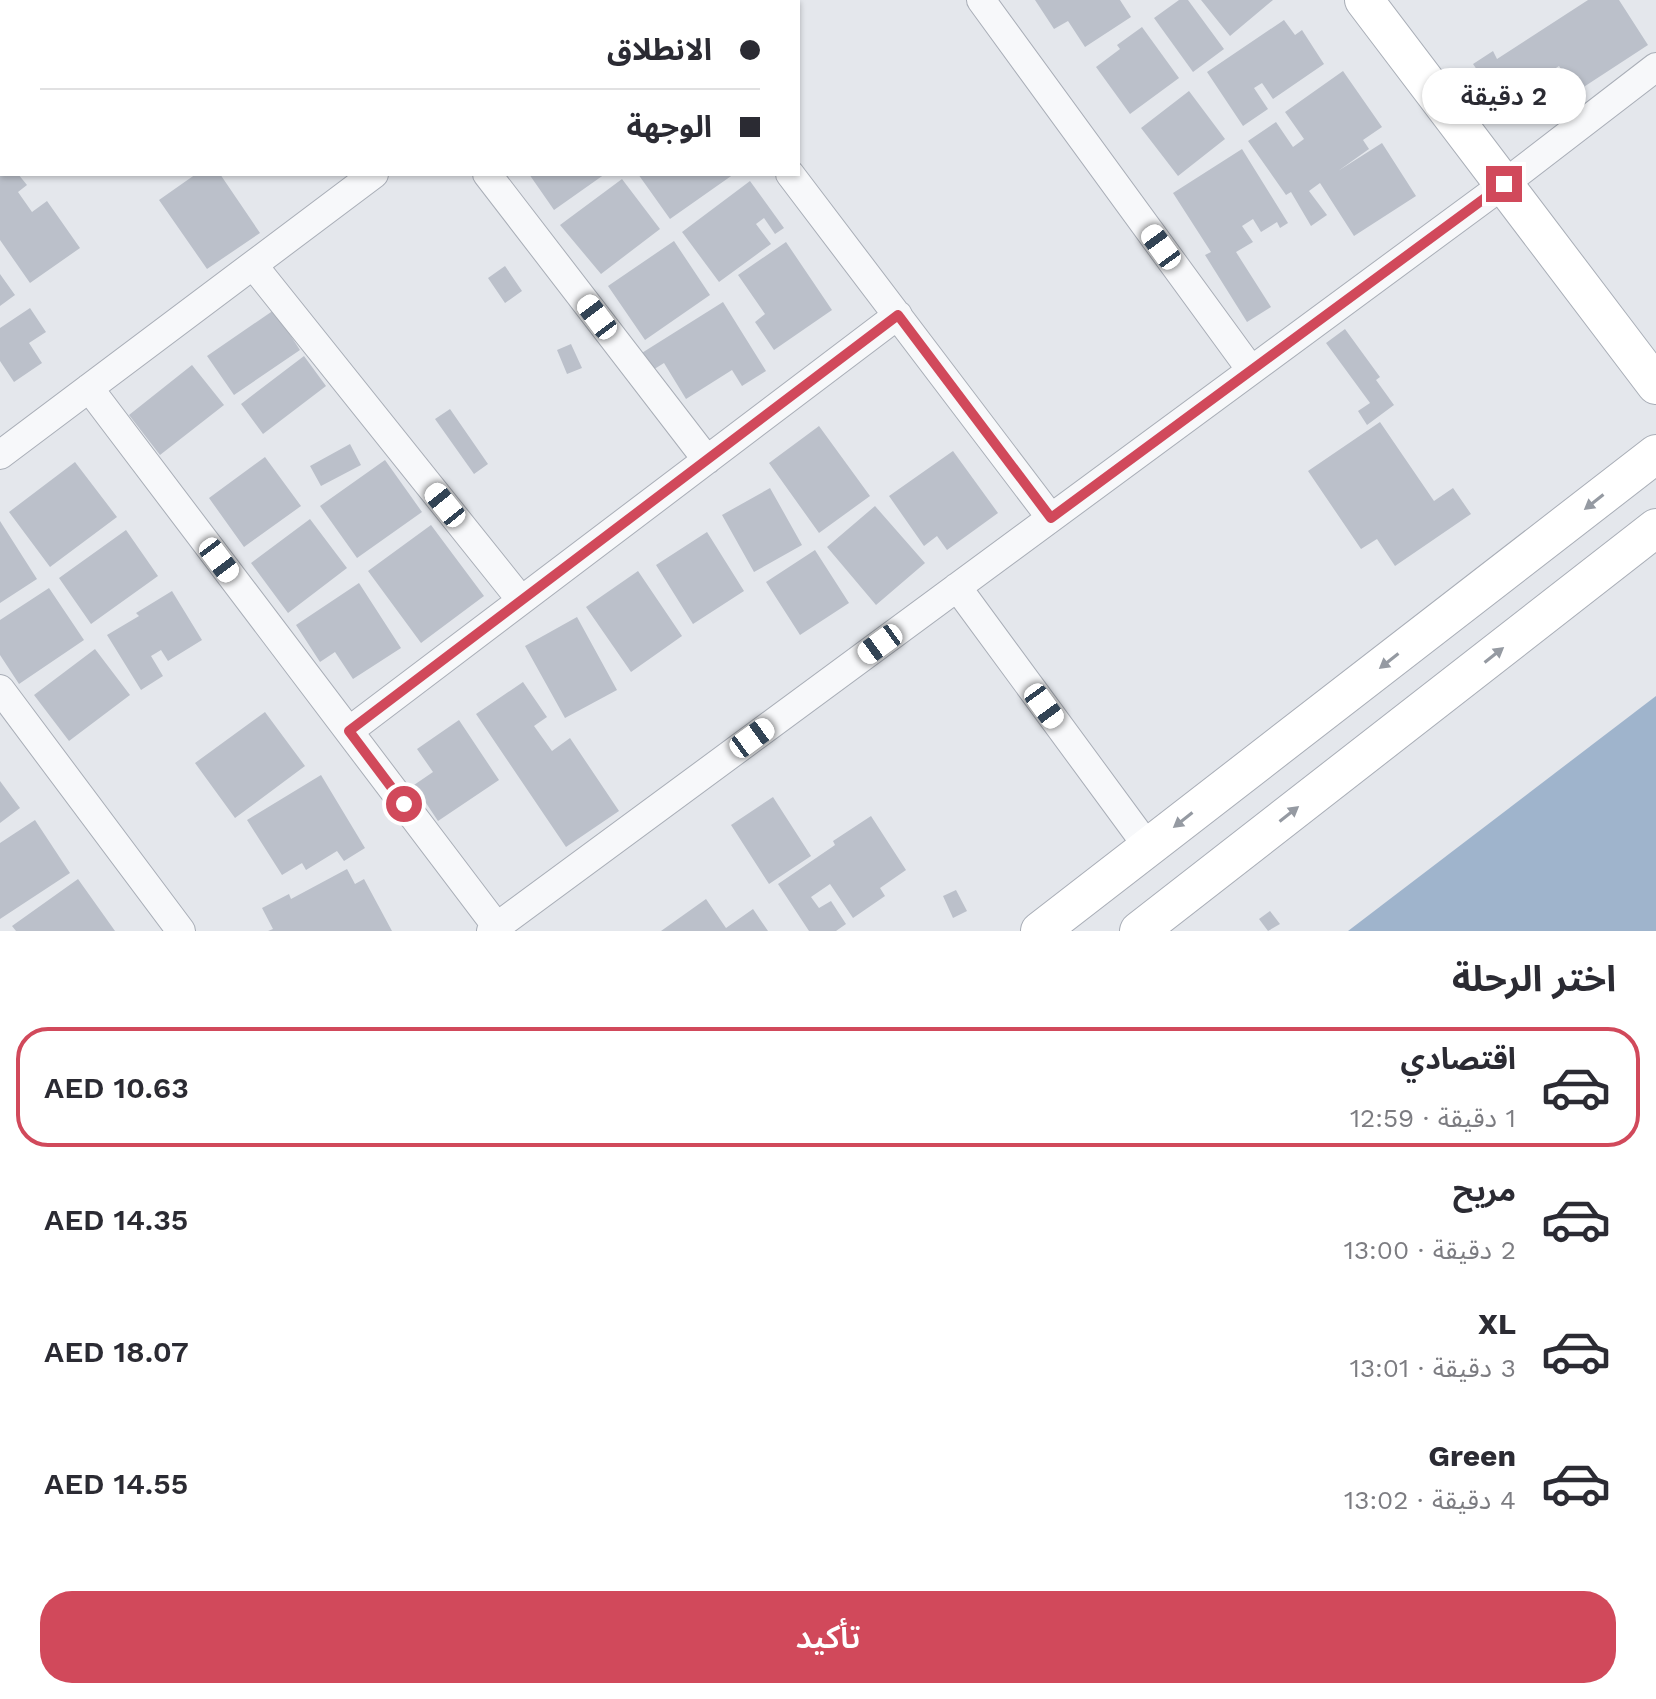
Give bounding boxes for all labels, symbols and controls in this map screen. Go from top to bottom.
text: الانطلاق [607,32,712,67]
callout: 2 دقيقة [1422,68,1586,124]
text: 2 دقيقة [1461,81,1547,111]
text: الوجهة [627,109,712,144]
route end [1486,166,1522,202]
car [1137,221,1185,273]
car [573,291,621,343]
car [421,479,469,531]
one-way arrow [1584,493,1604,510]
car [195,534,243,586]
car [854,620,906,668]
one-way arrow [1484,647,1504,663]
one-way arrow [1379,653,1399,669]
car [1020,680,1068,732]
car [726,714,778,762]
route start [386,786,422,822]
one-way arrow [1278,807,1299,823]
one-way arrow [1173,812,1193,828]
text: اختر الرحلة [1452,958,1616,1000]
text: اقتصادي [1401,1041,1516,1076]
icon: car [1540,1051,1612,1123]
text: AED 10.63 [44,1070,189,1105]
text: 1 دقيقة · 12:59 [1350,1103,1516,1133]
text: مريح [1453,1173,1516,1208]
icon: car [1540,1183,1612,1255]
text: AED 14.35 [44,1202,188,1237]
text: 2 دقيقة · 13:00 [1344,1235,1516,1265]
text: XL [1478,1306,1516,1341]
icon: car [1540,1315,1612,1387]
text: AED 18.07 [44,1334,189,1369]
text: 3 دقيقة · 13:01 [1350,1353,1516,1383]
text: Green [1428,1438,1516,1473]
icon: car [1540,1447,1612,1519]
text: AED 14.55 [44,1466,188,1501]
text: 4 دقيقة · 13:02 [1344,1485,1516,1515]
button: تأكيد [40,1591,1616,1683]

